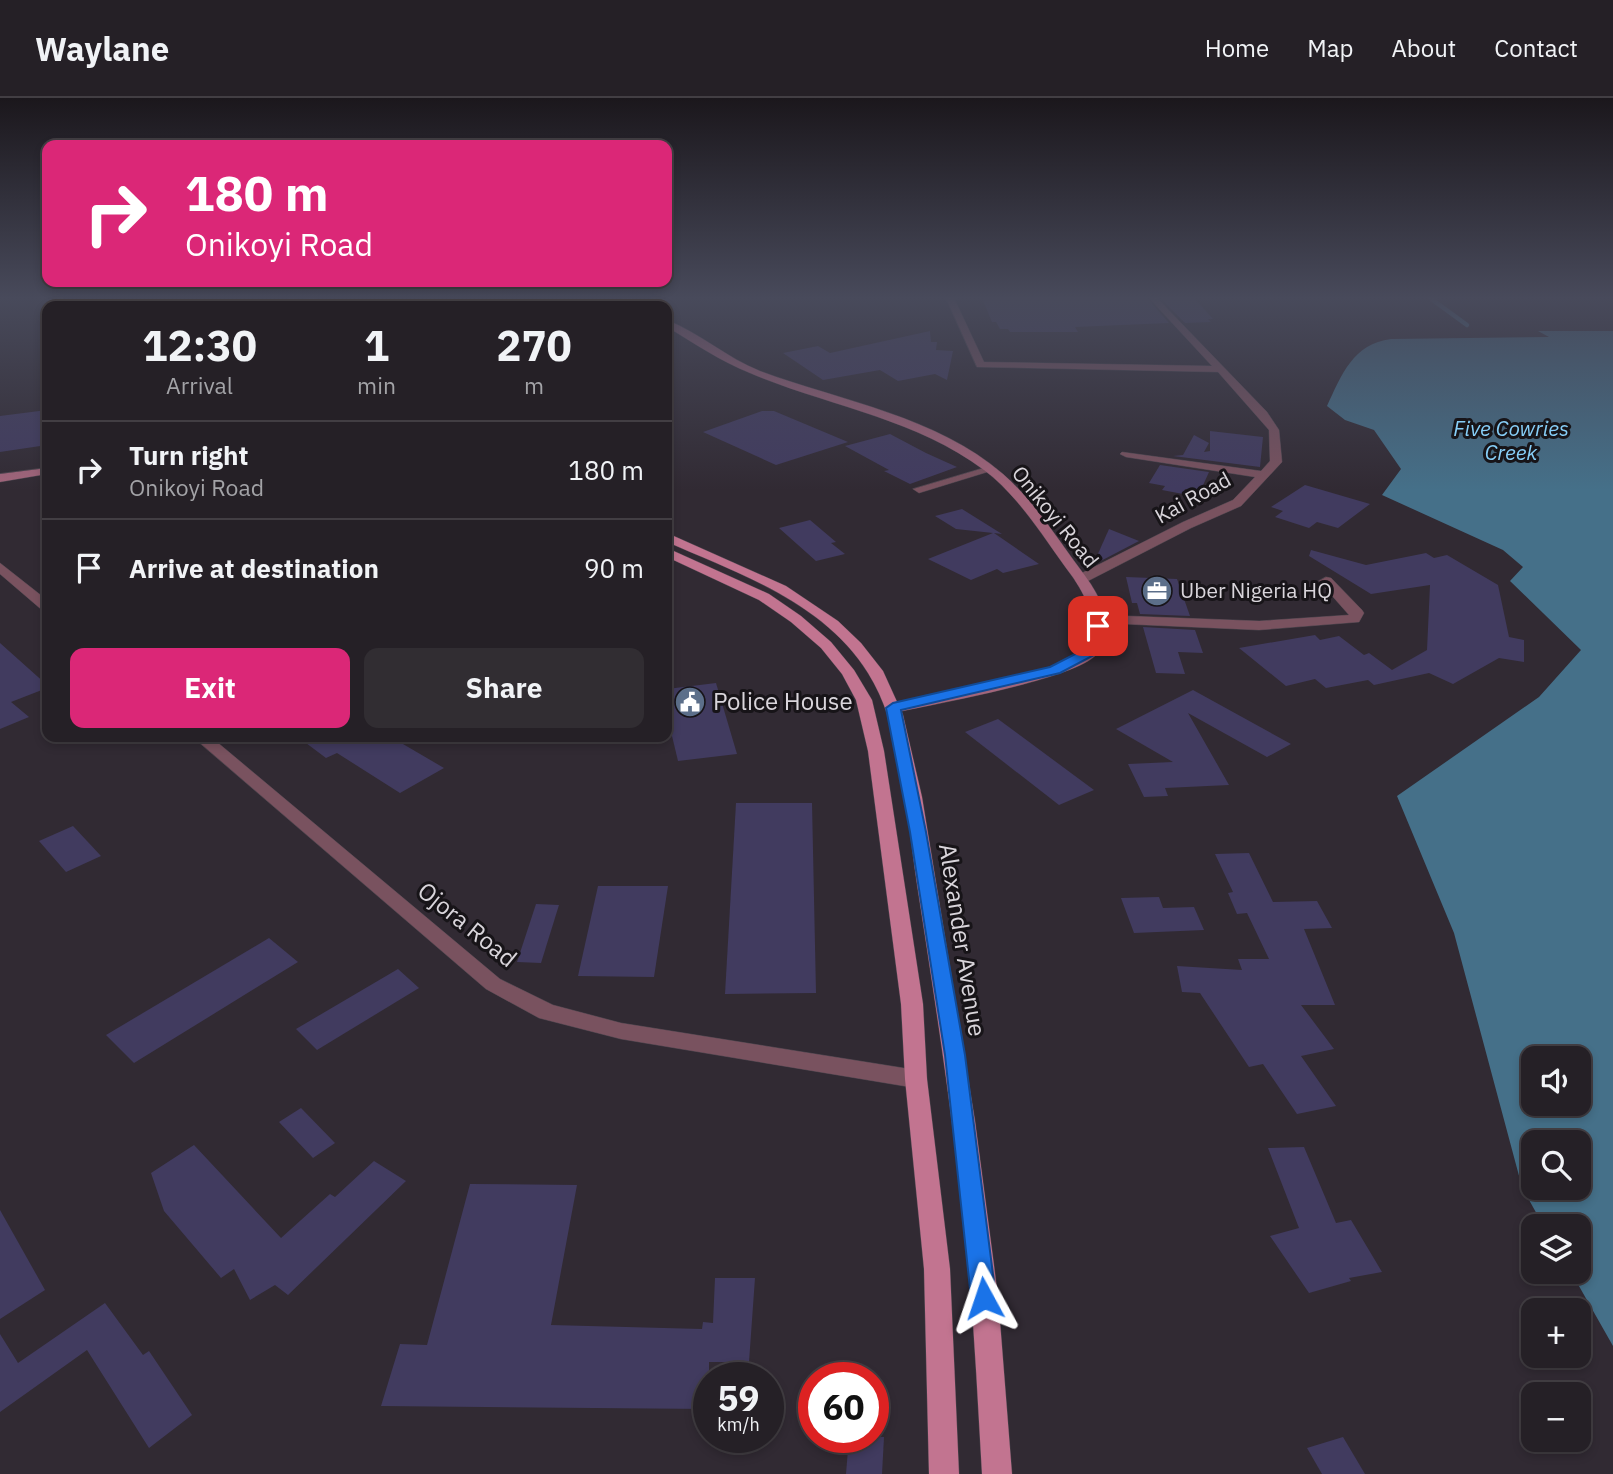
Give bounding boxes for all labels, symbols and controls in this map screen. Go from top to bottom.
text: Waylane [35,27,169,70]
text: Home [1205,32,1269,64]
text: Map [1307,32,1353,64]
text: About [1391,32,1456,64]
text: Contact [1494,32,1578,64]
text: 180 m [185,161,329,224]
icon: right [70,168,161,259]
text: Onikoyi Road [185,223,373,265]
text: 12:30 [142,318,257,373]
text: 1 [364,318,389,373]
text: 270 [496,318,572,373]
text: Arrival [166,370,233,400]
text: min [357,370,396,400]
text: m [524,370,544,400]
water label: Five Cowries Creek [1453,414,1569,466]
text: Turn right [129,438,248,472]
icon: right [70,451,108,489]
text: 180 m [568,453,644,487]
street label: Onikoyi Road [1006,460,1105,573]
street label: Kai Road [1150,465,1235,529]
text: Onikoyi Road [129,472,264,502]
icon: arrive [70,549,108,587]
text: Arrive at destination [129,551,379,585]
text: 90 m [584,551,644,585]
office icon: Uber Nigeria HQ [1140,574,1174,608]
place label: Uber Nigeria HQ [1180,576,1332,604]
pin [1068,596,1128,656]
icon: arrive [1079,607,1117,645]
button: Exit [70,648,350,728]
button: Share [364,648,644,728]
public building icon: Police House [673,685,707,719]
place label: Police House [713,685,853,717]
street label: Alexander Avenue [932,841,994,1039]
street label: Ojora Road [411,874,524,974]
map controls [1521,1046,1591,1452]
button: sound [1521,1046,1591,1116]
button: search [1521,1130,1591,1200]
button: layers [1521,1214,1591,1284]
position arrow [947,1261,1021,1335]
button: + [1521,1298,1591,1368]
speed limit sign: 60 [798,1362,889,1453]
text: 59 [717,1375,760,1421]
button: − [1521,1382,1591,1452]
text: km/h [717,1413,760,1436]

